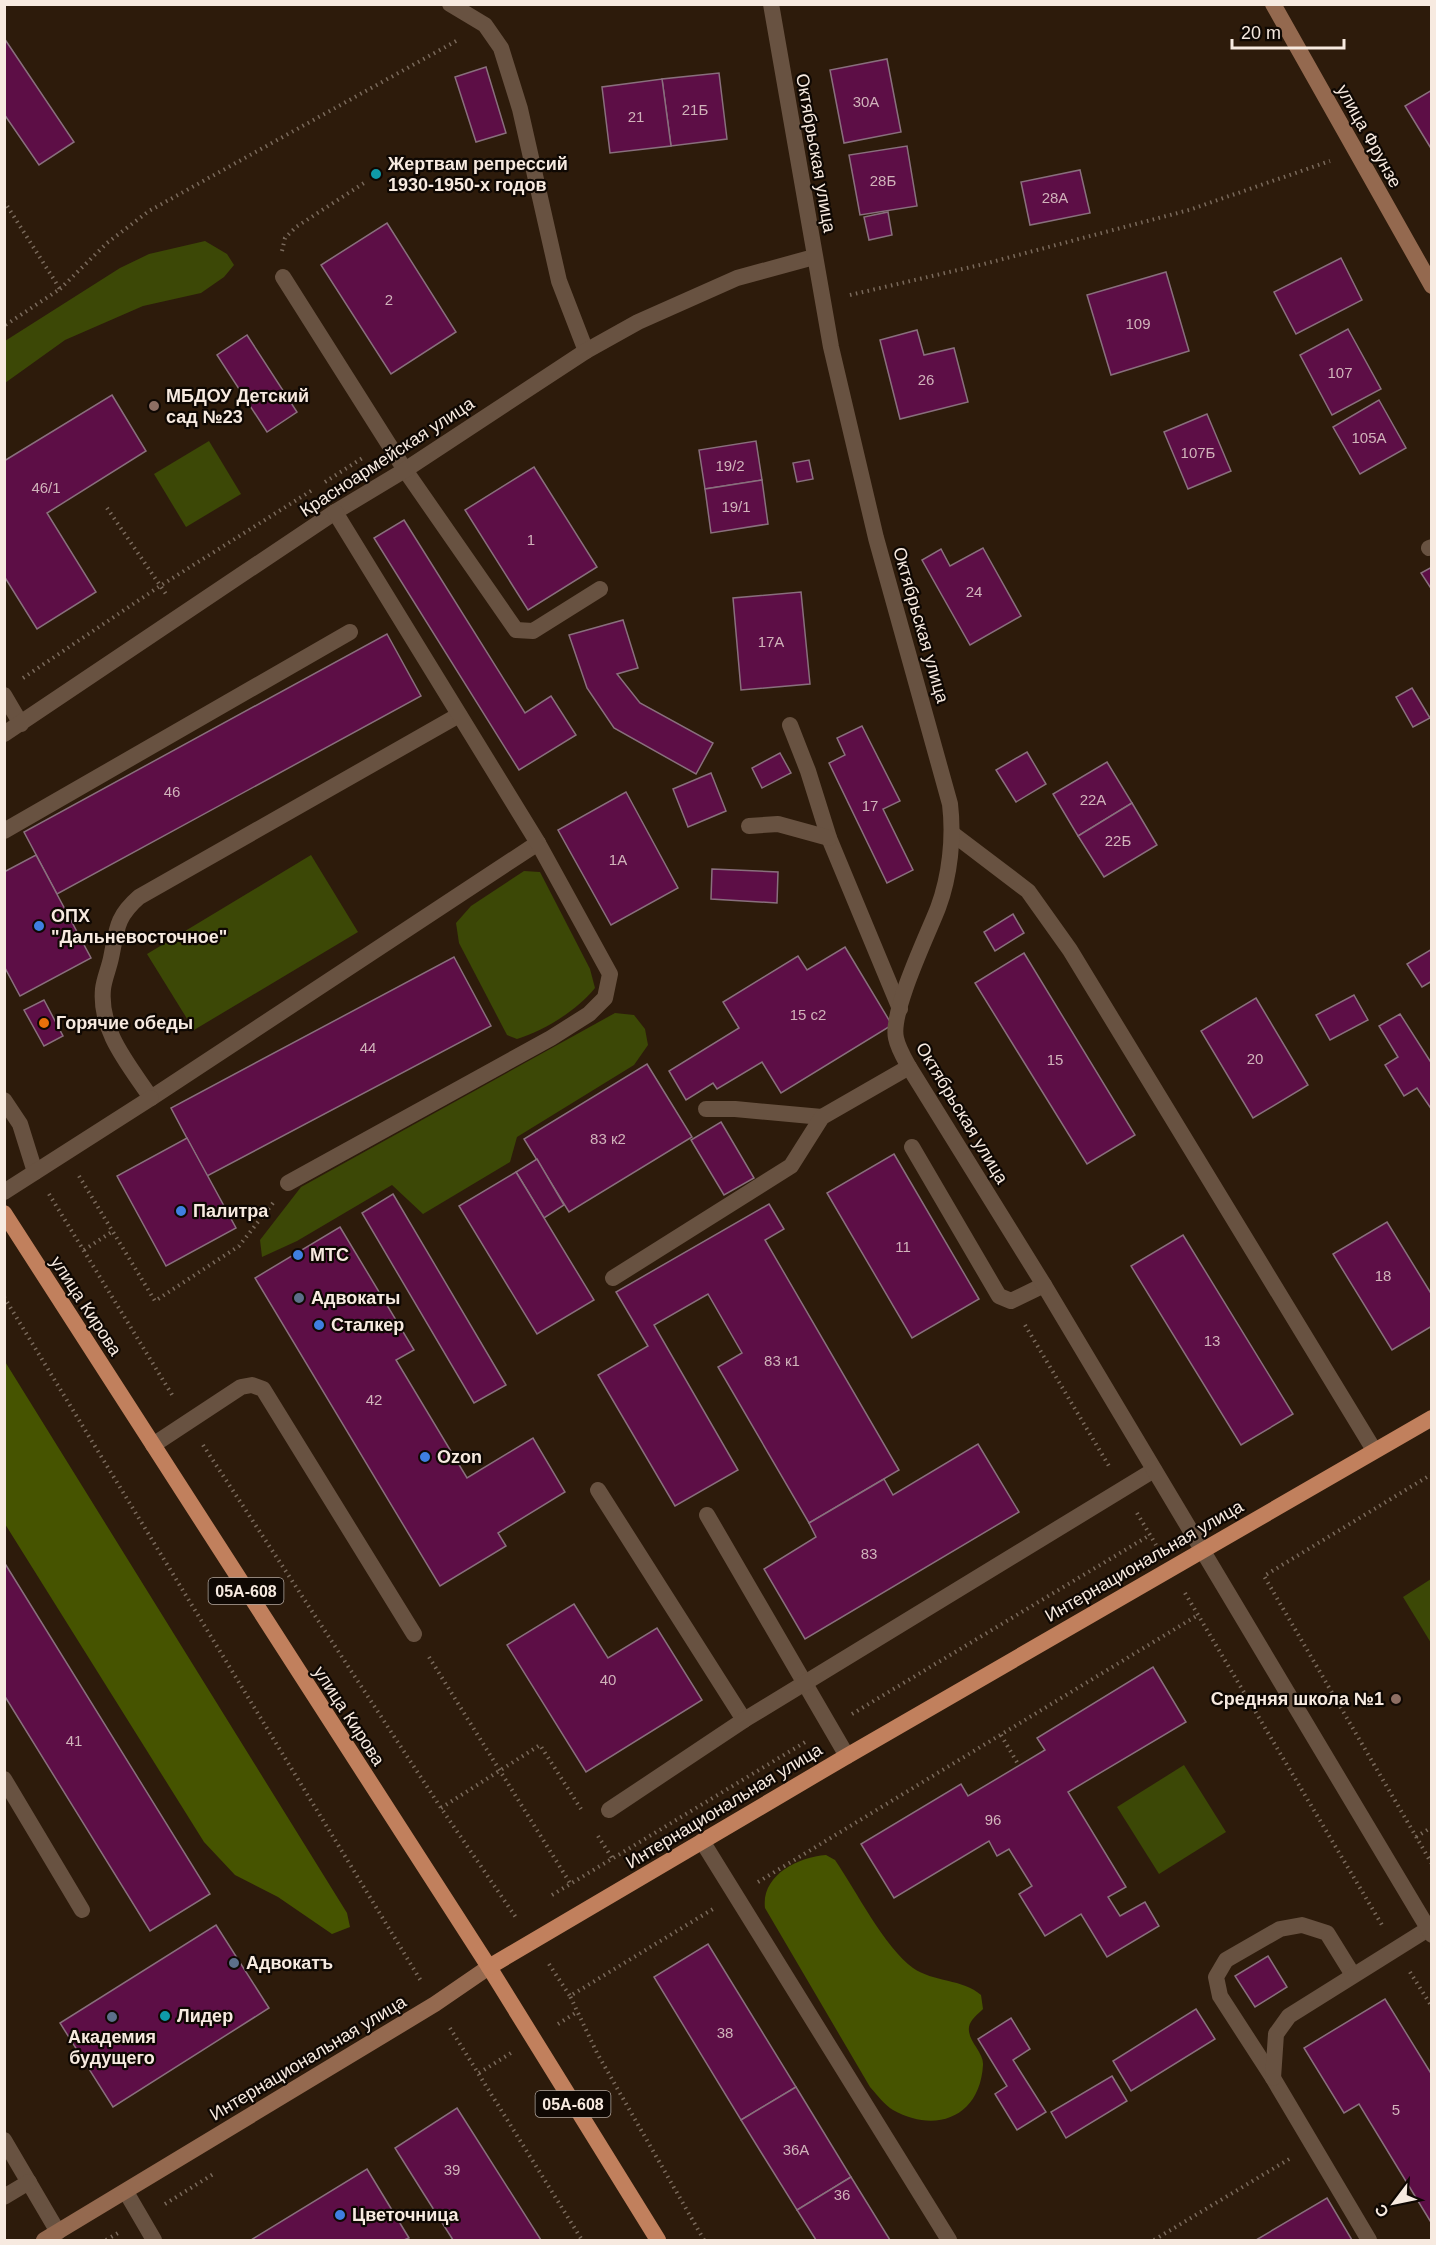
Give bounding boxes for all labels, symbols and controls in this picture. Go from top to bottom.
scale bar [1232,12,1344,50]
text: 20 m [1241,23,1281,43]
street label: Октябрьская улица [792,72,840,235]
street label: улица Фрунзе [1332,81,1406,191]
house number: 30А [853,93,879,110]
house number: 21Б [682,101,708,118]
house number: 21 [628,108,644,125]
place label: Жертвам репрессий 1930-1950-х годов [387,154,568,195]
marker: Жертвам репрессий 1930-1950-х годов [369,167,383,181]
house number: 28Б [870,172,896,189]
house number: 28А [1042,189,1068,206]
house number: 2 [385,291,393,308]
house number: 109 [1125,315,1151,332]
house number: 107 [1327,364,1353,381]
house number: 26 [918,371,934,388]
place label: МБДОУ Детский сад №23 [166,386,309,427]
street label: Красноармейская улица [296,393,479,521]
marker: МБДОУ Детский сад №23 [147,399,161,413]
house number: 105А [1351,429,1387,446]
house number: 107Б [1181,444,1216,461]
house number: 19/2 [715,457,745,474]
house number: 46/1 [31,479,61,496]
house number: 19/1 [721,498,751,515]
house number: 1 [527,531,535,548]
street label: Октябрьская улица [889,545,953,706]
house number: 24 [966,583,982,600]
house number: 17А [758,633,784,650]
house number: 46 [164,783,180,800]
house number: 22А [1080,791,1106,808]
house number: 17 [862,797,878,814]
house number: 22Б [1105,832,1131,849]
house number: 1А [609,851,627,868]
place label: ОПХ "Дальневосточное" [51,906,227,947]
marker: ОПХ "Дальневосточное" [32,919,46,933]
house number: 15 с2 [790,1006,826,1023]
place label: Горячие обеды [56,1013,193,1033]
marker: Горячие обеды [37,1016,51,1030]
house number: 44 [360,1039,376,1056]
street label: Октябрьская улица [912,1039,1013,1188]
house number: 20 [1247,1050,1263,1067]
house number: 15 [1047,1051,1063,1068]
house number: 83 к2 [590,1130,626,1147]
place label: Палитра [193,1201,269,1221]
marker: Палитра [174,1204,188,1218]
house number: 11 [895,1238,911,1255]
place label: МТС [310,1245,349,1265]
marker: МТС [291,1248,305,1262]
street label: улица Кирова [46,1253,126,1360]
house number: 18 [1375,1267,1391,1284]
place label: Адвокаты [311,1288,400,1308]
marker: Адвокаты [292,1291,306,1305]
place label: Сталкер [331,1315,404,1335]
marker: Сталкер [312,1318,326,1332]
house number: 13 [1204,1332,1220,1349]
house number: 83 к1 [764,1352,800,1369]
house number: 42 [366,1391,382,1408]
place label: Ozon [437,1447,482,1467]
marker: Ozon [418,1450,432,1464]
street label: Интернациональная улица [1041,1496,1247,1626]
house number: 83 [861,1545,877,1562]
road number: 05А-608 [208,1578,284,1604]
street label: улица Кирова [309,1663,389,1770]
house number: 40 [600,1671,616,1688]
place label: Средняя школа №1 [1211,1689,1384,1709]
marker: Средняя школа №1 [1389,1692,1403,1706]
house number: 41 [66,1732,82,1749]
street label: Интернациональная улица [622,1739,827,1873]
house number: 96 [985,1811,1001,1828]
place label: Адвокатъ [246,1953,333,1973]
marker: Адвокатъ [227,1956,241,1970]
street label: Интернациональная улица [206,1991,411,2125]
place label: Лидер [177,2006,233,2026]
marker: Лидер [158,2009,172,2023]
marker: Академия будущего [105,2010,119,2024]
house number: 38 [717,2024,733,2041]
place label: Академия будущего [68,2027,156,2068]
road number: 05А-608 [536,2091,610,2117]
house number: 5 [1392,2101,1400,2118]
house number: 36А [783,2141,809,2158]
house number: 39 [444,2161,460,2178]
north arrow [1364,2173,1424,2233]
house number: 36 [834,2186,850,2203]
text: С [1371,2201,1392,2220]
place label: Цветочница [352,2205,460,2225]
marker: Цветочница [333,2208,347,2222]

